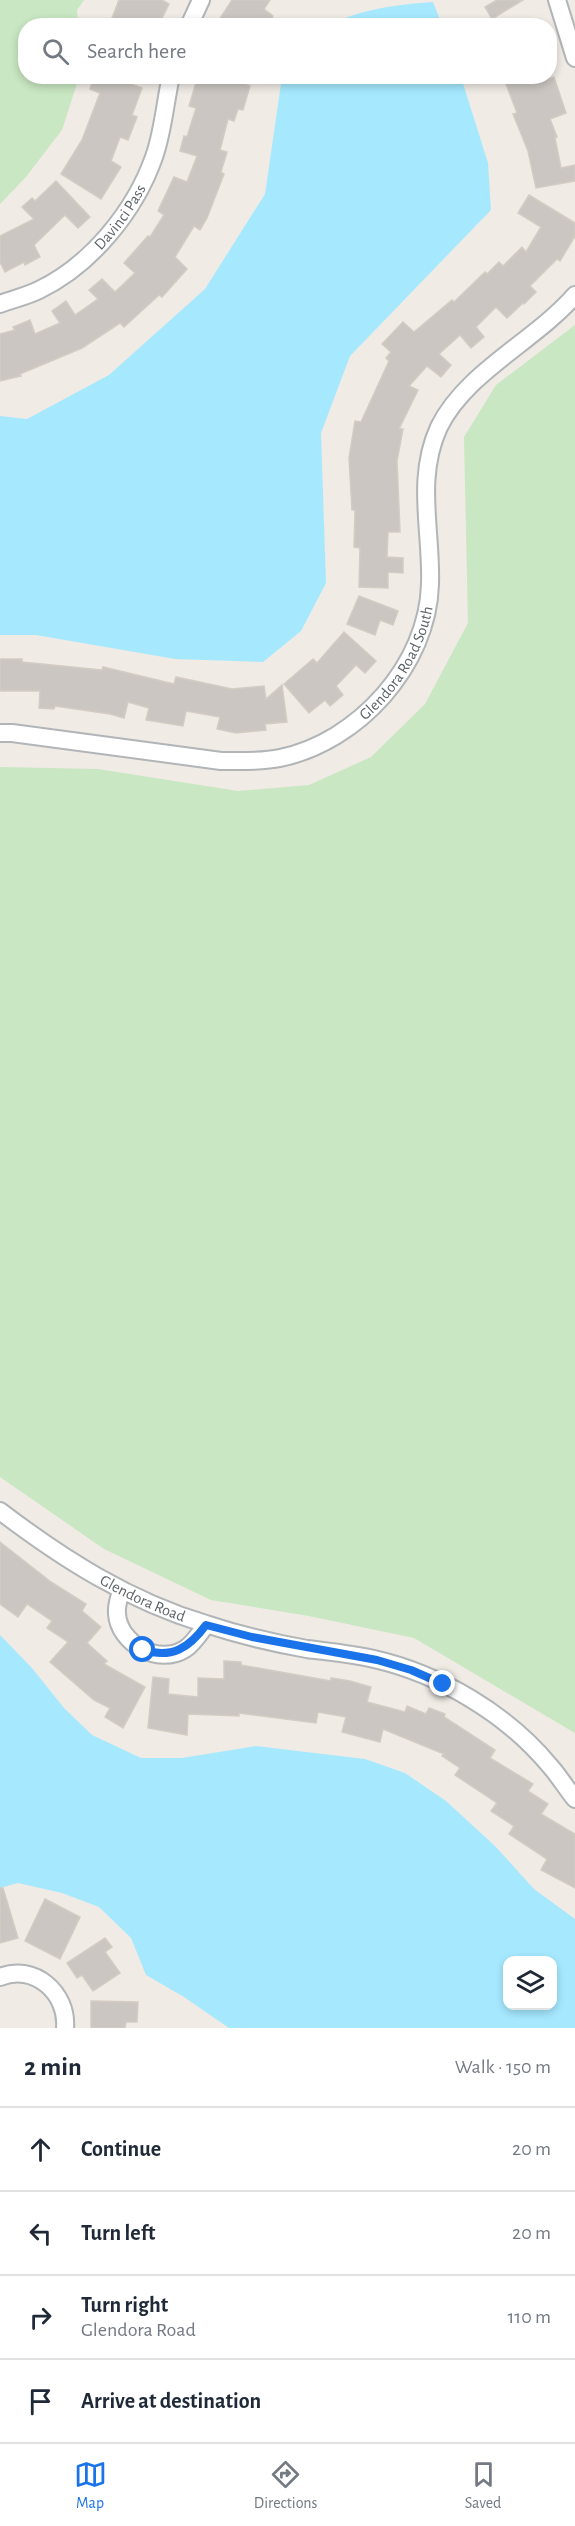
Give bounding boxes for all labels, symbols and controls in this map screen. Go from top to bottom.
search box [18,18,557,84]
icon: search [39,35,72,68]
text: Search here [87,40,186,62]
street label: Davinci Pass [91,182,149,253]
street label: Glendora Road South [356,605,436,723]
street label: Glendora Road [97,1572,188,1625]
route start [129,1636,155,1662]
route end [429,1670,455,1696]
map controls [503,1956,557,2010]
button: layers [503,1956,557,2010]
text: 2 min [24,2054,82,2080]
text: Walk · 150 m [455,2057,551,2077]
icon: ahead [24,2133,57,2166]
text: Continue [81,2138,161,2160]
text: 20 m [512,2139,551,2159]
icon: left [24,2217,57,2250]
text: Turn left [81,2222,155,2244]
text: 20 m [512,2223,551,2243]
text: Turn right [81,2294,168,2316]
icon: right [24,2301,57,2334]
text: 110 m [507,2307,551,2327]
text: Glendora Road [81,2320,196,2340]
icon: arrive [24,2385,57,2418]
text: Arrive at destination [81,2390,261,2412]
tab: Map [74,2458,107,2513]
tab: Directions [254,2458,318,2513]
tab: Saved [465,2458,501,2513]

